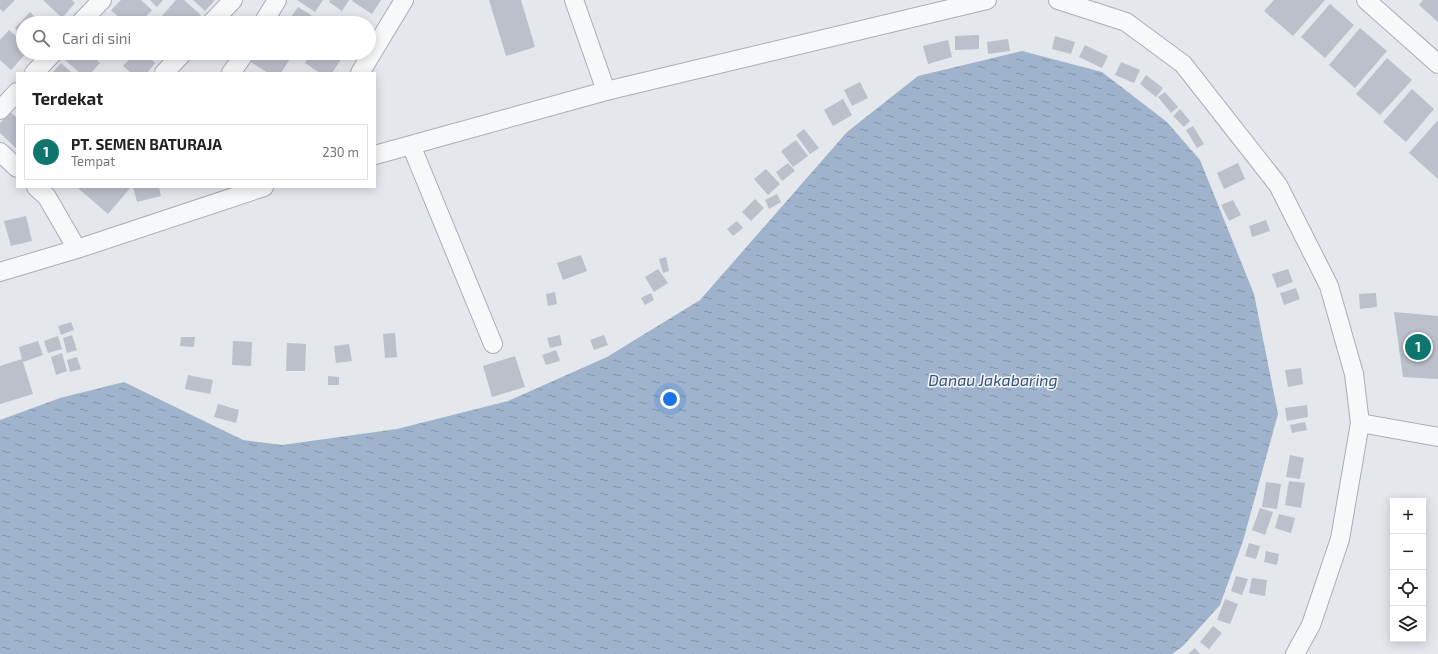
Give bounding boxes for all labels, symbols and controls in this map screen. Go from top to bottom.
search box [16,16,376,60]
icon: search [30,27,52,49]
text: Cari di sini [62,29,131,47]
text: Terdekat [32,88,103,108]
text: PT. SEMEN BATURAJA [71,135,222,153]
text: 1 [43,144,49,160]
text: 230 m [322,144,359,160]
text: Tempat [71,153,115,169]
pin: 1 [1405,332,1431,362]
water label: Danau Jakabaring [928,370,1058,389]
your location [660,389,680,409]
map controls [1390,498,1426,642]
button: + [1390,498,1426,534]
button: − [1390,534,1426,570]
button: locate [1390,570,1426,606]
button: layers [1390,606,1426,642]

